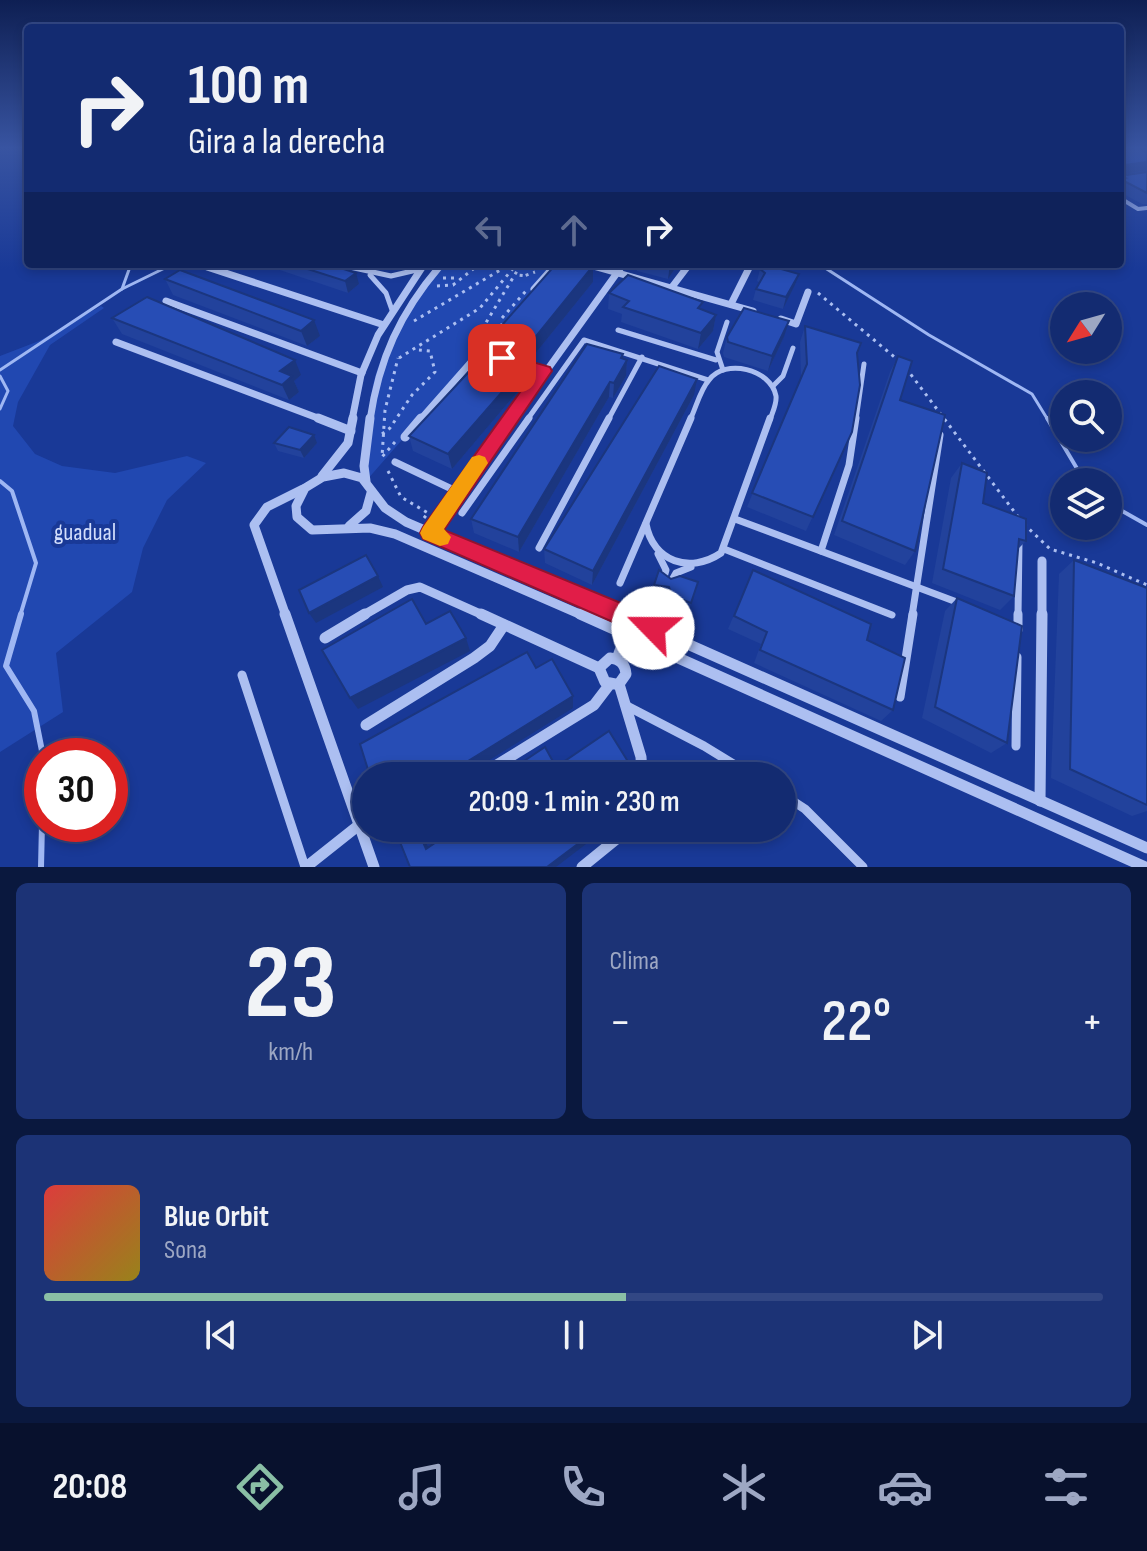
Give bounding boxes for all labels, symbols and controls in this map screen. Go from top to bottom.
text: 100 m [188,53,309,120]
icon: right [56,56,160,160]
text: Gira a la derecha [188,121,385,164]
icon: left [468,208,512,252]
icon: ahead [552,208,596,252]
icon: right [636,208,680,252]
north arrow [1050,292,1122,364]
map controls [1050,292,1122,540]
pin [468,324,536,392]
icon: arrive [480,336,524,380]
button: search [1050,380,1122,452]
button: layers [1050,468,1122,540]
park label: guadual [54,518,116,547]
position arrow [611,586,695,670]
speed limit sign: 30 [24,738,128,842]
text: 20:09 · 1 min · 230 m [468,784,680,820]
text: 23 [245,922,337,1047]
text: Clima [610,946,659,977]
text: 22° [821,986,891,1058]
text: − [610,996,631,1049]
text: + [1081,996,1103,1049]
text: km/h [268,1037,313,1068]
text: Blue Orbit [164,1199,269,1235]
text: Sona [164,1235,207,1266]
icon: previous [199,1313,243,1357]
icon: pause [552,1313,596,1357]
icon: next [905,1313,949,1357]
icon: directions [232,1459,288,1515]
icon: music [394,1459,450,1515]
icon: phone [555,1459,611,1515]
icon: climate [716,1459,772,1515]
icon: car [877,1459,933,1515]
icon: filters [1038,1459,1094,1515]
text: 20:08 [53,1466,127,1509]

